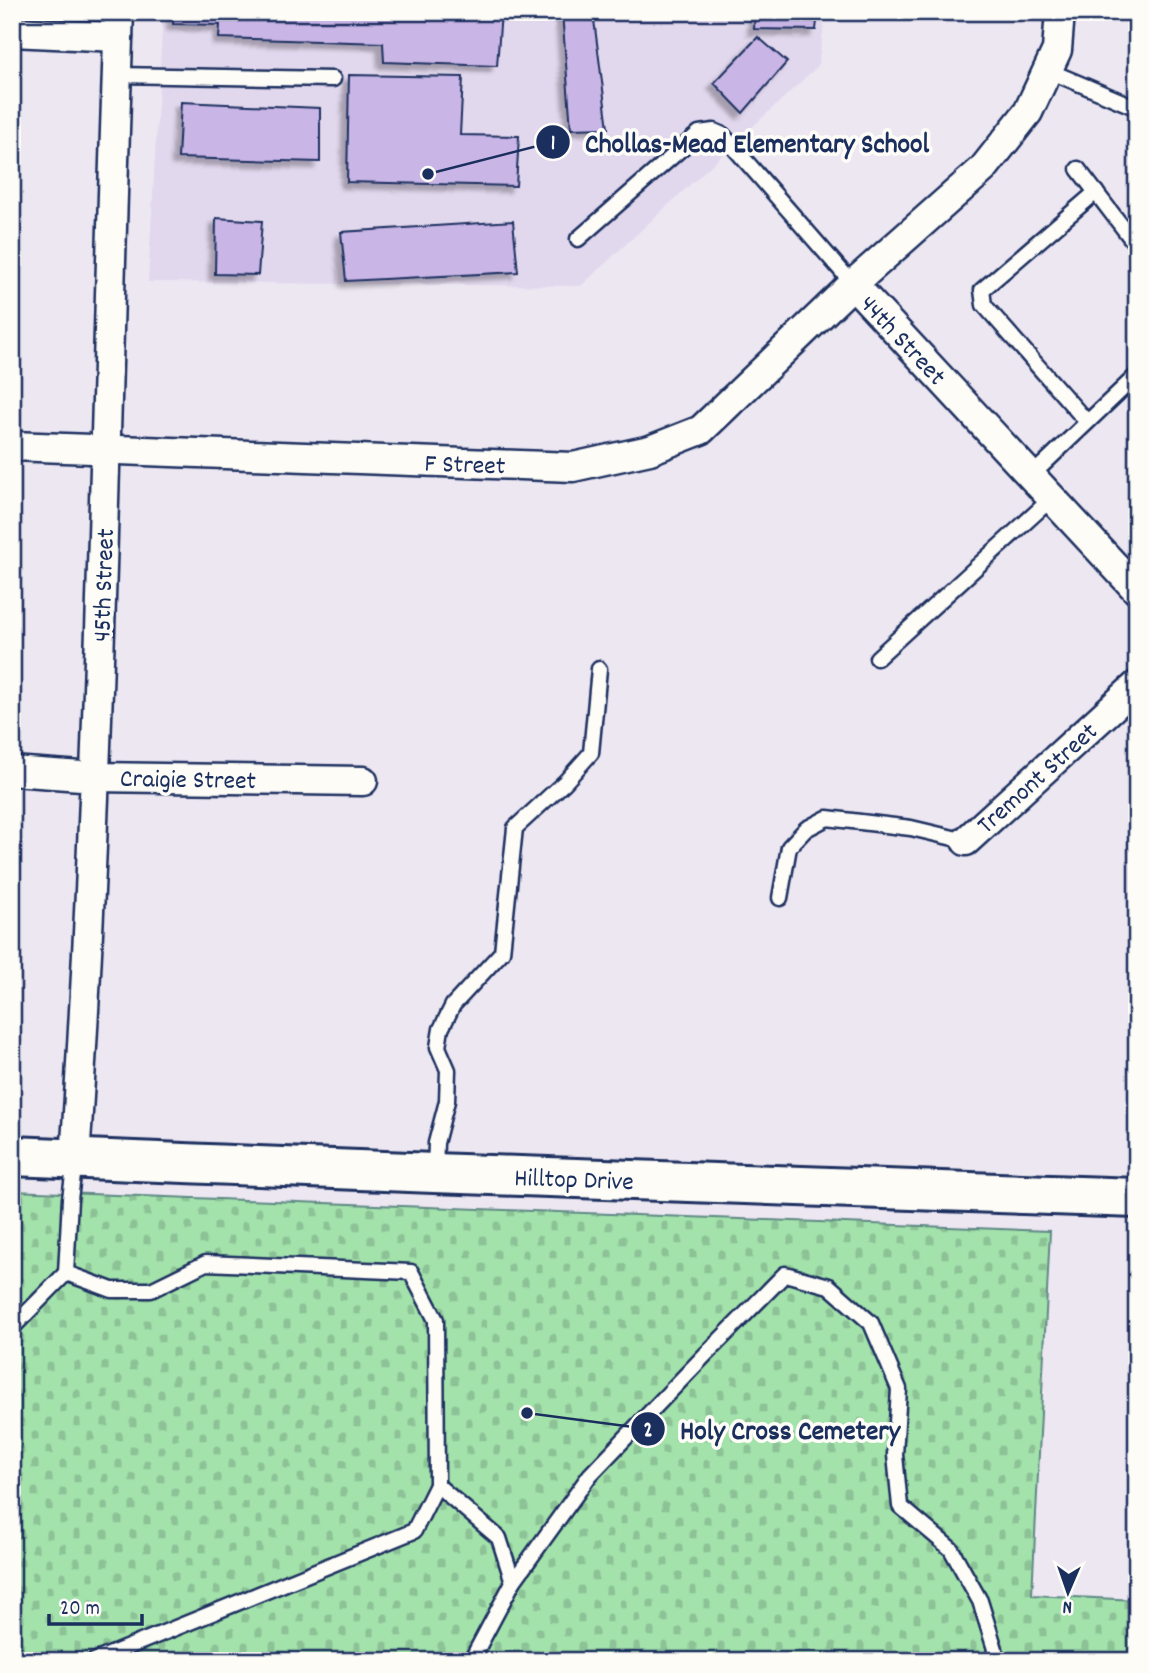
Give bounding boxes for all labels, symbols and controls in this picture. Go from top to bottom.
callout: Chollas-Mead Elementary School [536,117,943,166]
text: Chollas-Mead Elementary School [585,127,929,167]
text: 1 [551,130,555,160]
street label: 44th Street [850,288,954,395]
street label: F Street [424,447,506,486]
street label: 45th Street [85,527,126,642]
street label: Tremont Street [970,715,1107,844]
street label: Craigie Street [120,762,257,801]
street label: Hilltop Drive [513,1161,634,1202]
callout: Holy Cross Cemetery [631,1405,914,1454]
text: Holy Cross Cemetery [680,1414,902,1454]
text: 2 [643,1417,653,1447]
north arrow [1034,1558,1104,1628]
scale bar [49,1582,142,1626]
text: N [1062,1592,1073,1619]
text: 20 m [60,1595,100,1625]

